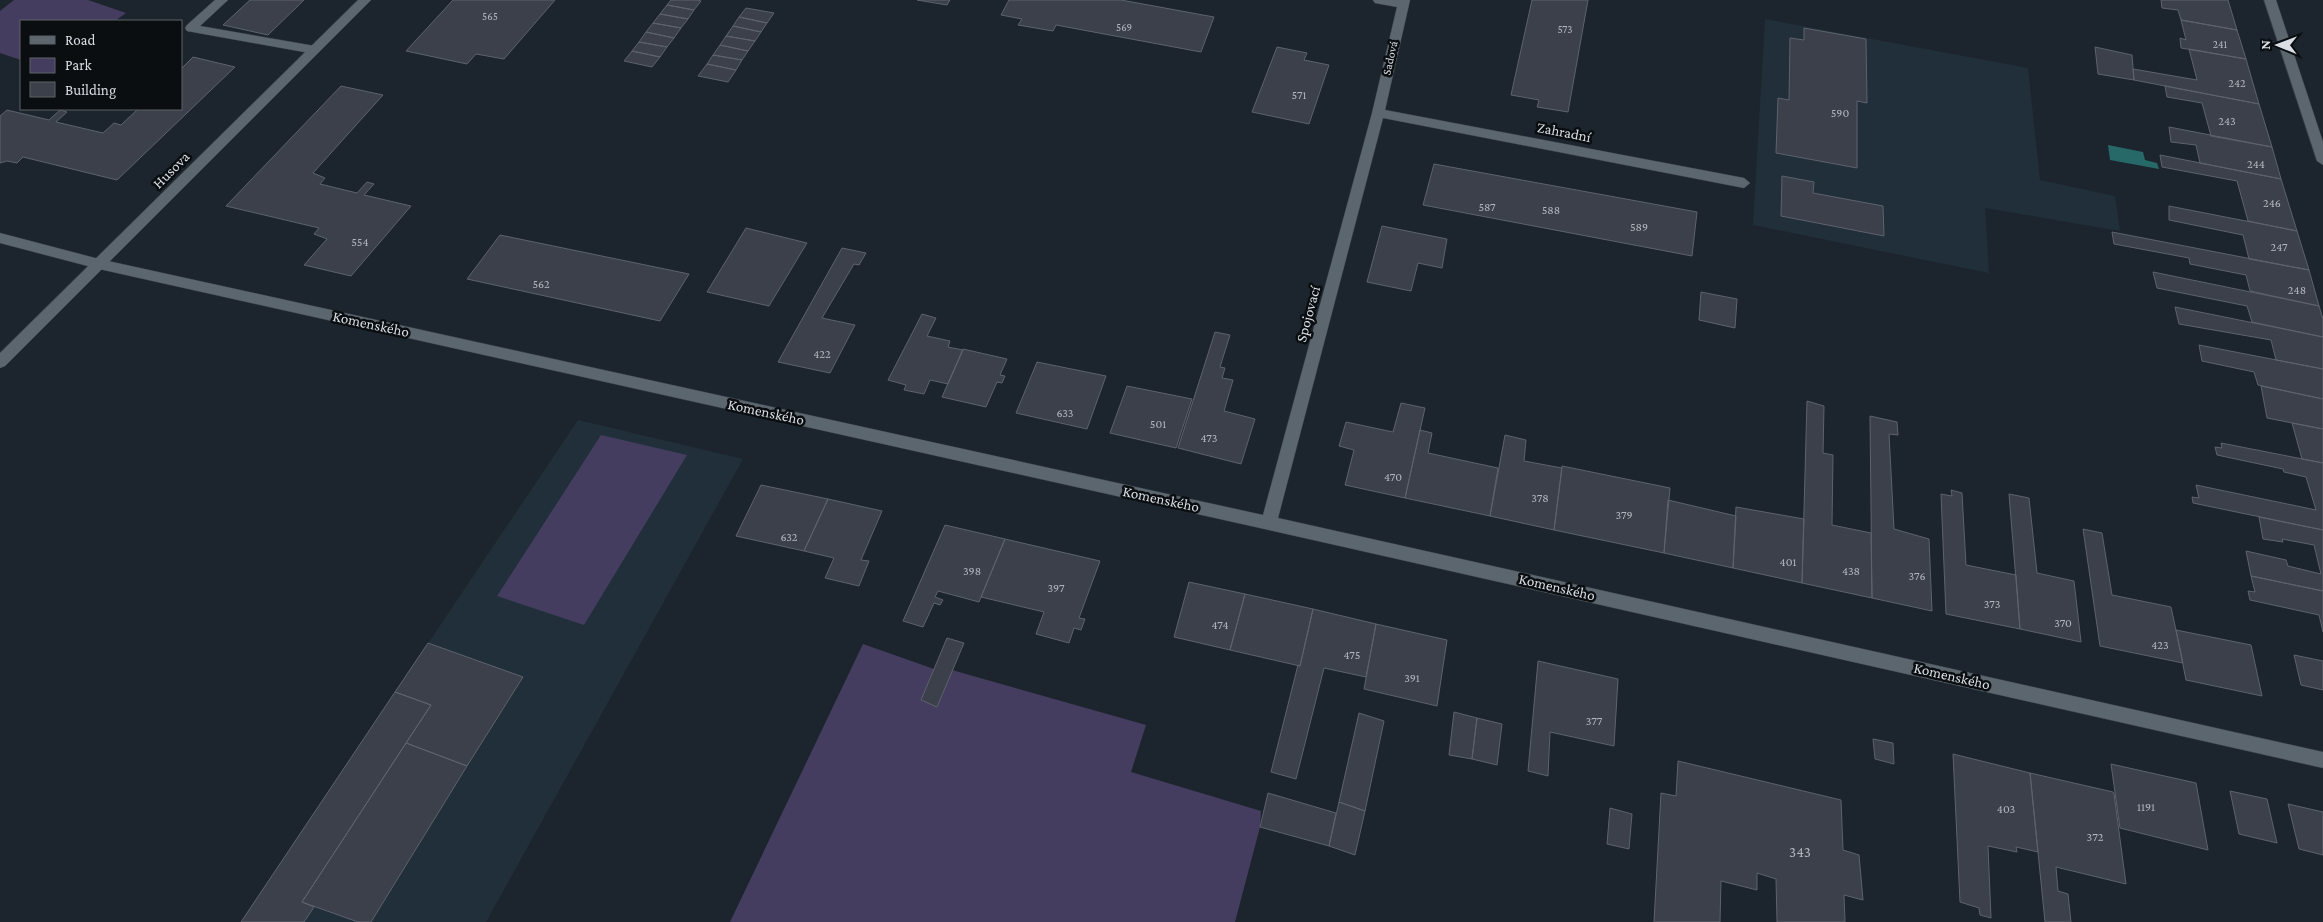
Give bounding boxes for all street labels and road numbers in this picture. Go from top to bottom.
street label: Sadová [1379,39,1401,76]
street label: Zahradní [1536,119,1593,145]
street label: Husova [149,148,193,192]
street label: Spojovací [1293,283,1324,344]
street label: Komenského [331,308,411,340]
street label: Komenského [726,396,806,428]
street label: Komenského [1121,483,1201,515]
street label: Komenského [1517,570,1597,604]
street label: Komenského [1912,659,1992,693]

